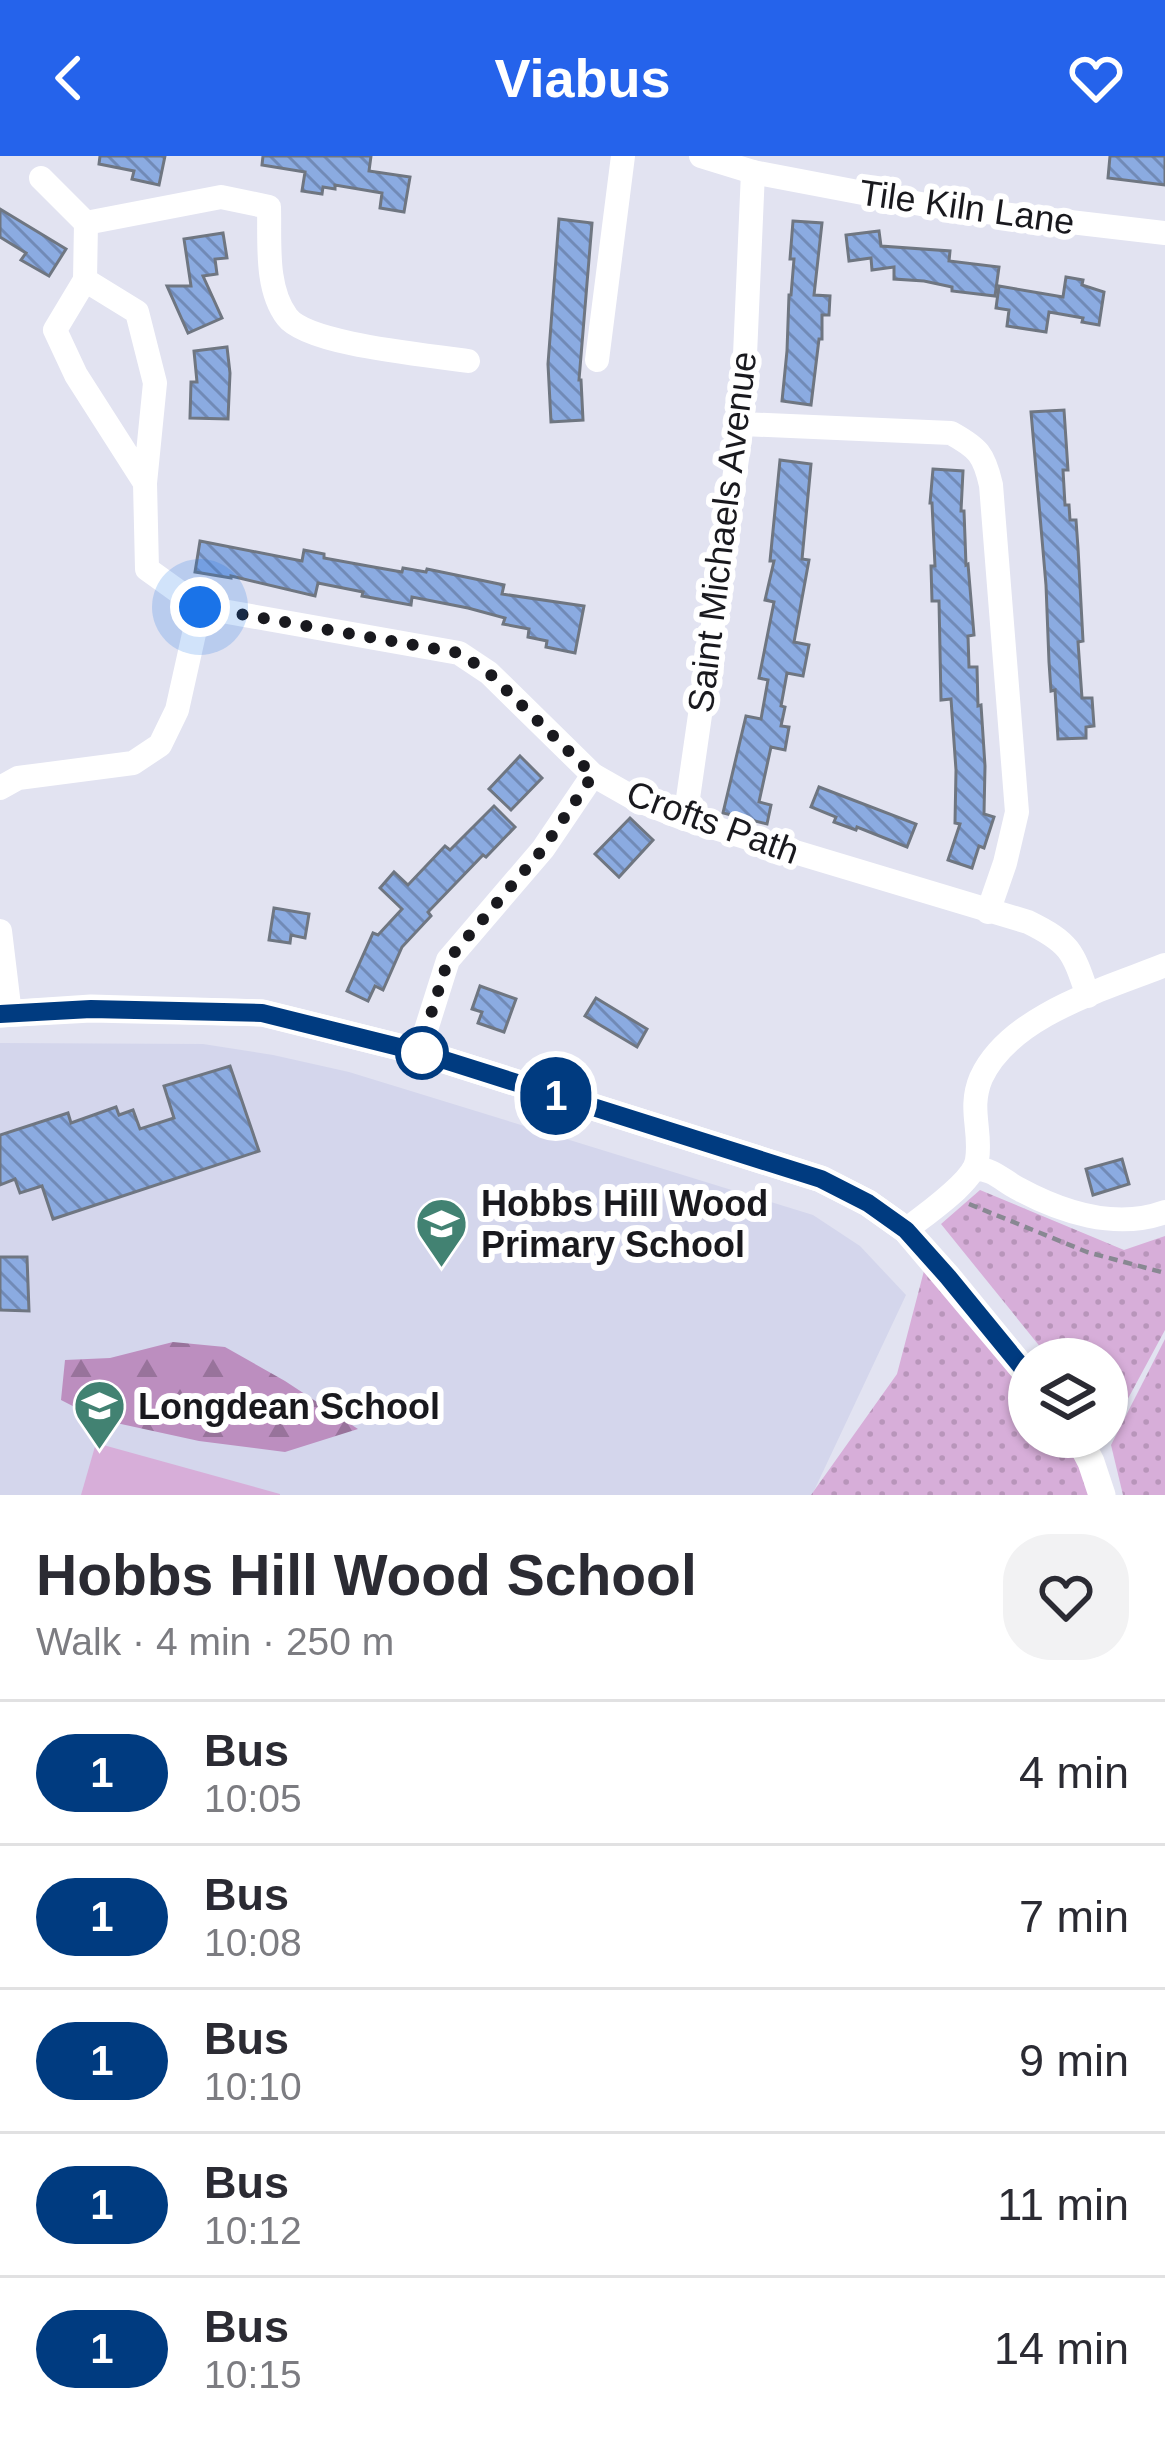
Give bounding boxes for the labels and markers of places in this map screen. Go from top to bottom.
unlabelled marker [397,1028,447,1078]
place label: Hobbs Hill Wood Primary School [481,1183,768,1265]
school or university icon: Hobbs Hill Wood Primary School [414,1196,470,1270]
school or university icon: Longdean School [71,1378,127,1452]
place label: Longdean School [138,1386,440,1427]

